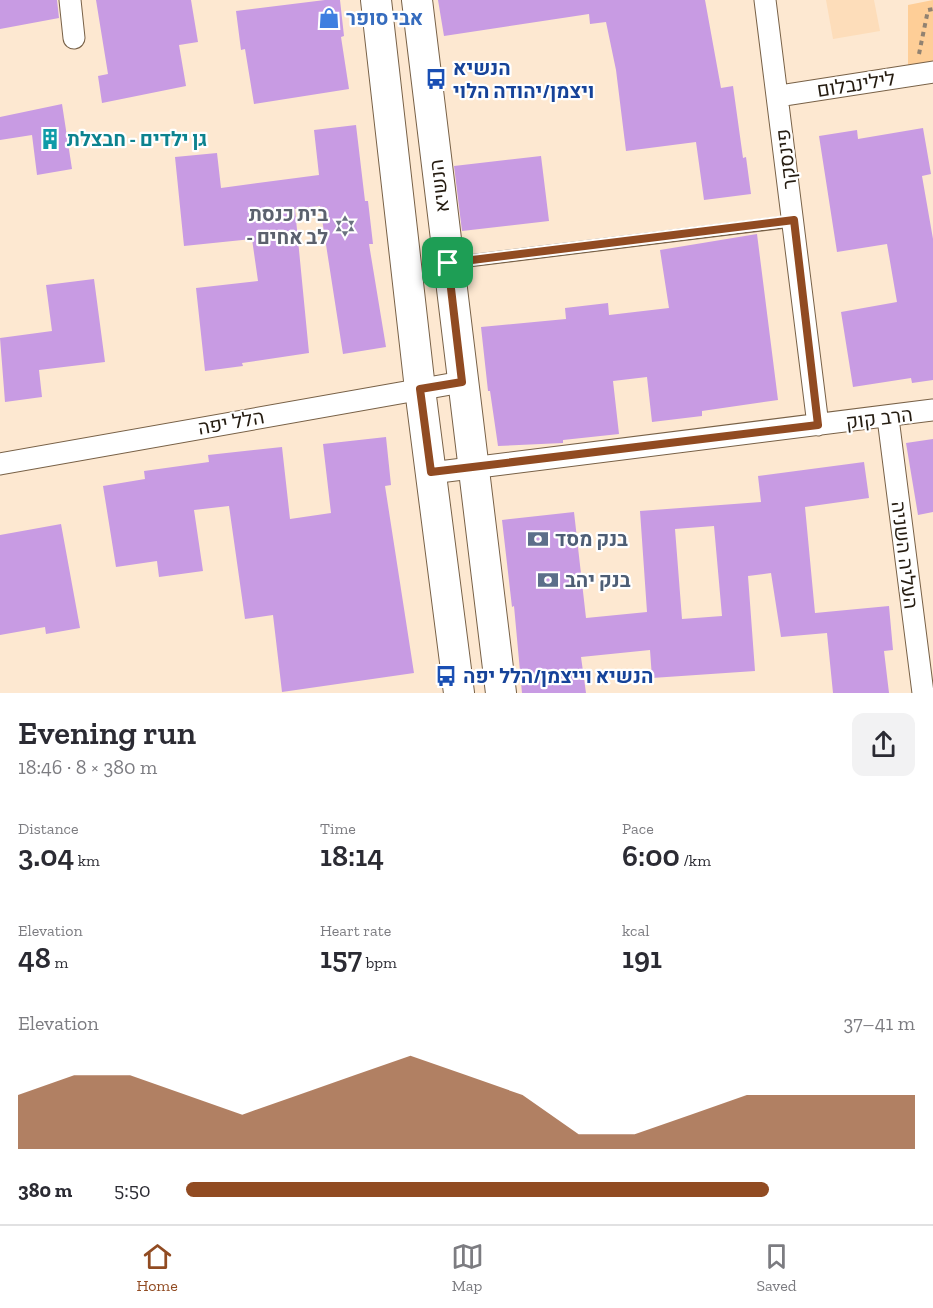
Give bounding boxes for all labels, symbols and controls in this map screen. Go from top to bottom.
shop icon: אבי סופר [317,6,341,30]
place label: אבי סופר [346,6,423,30]
place label: הנשיא ויצמן/יהודה הלוי [453,56,594,103]
street label: לילינבלום [815,66,897,102]
bus stop icon: הנשיא ויצמן/יהודה הלוי [424,67,448,91]
building icon: גן ילדים - חבצלת [38,127,62,151]
place label: גן ילדים - חבצלת [67,127,207,151]
street label: פינסקר [770,127,802,191]
street label: הנשיא [424,158,454,214]
place label: בית כנסת - לב אחים [246,202,328,249]
synagogue icon: בית כנסת - לב אחים [333,214,357,238]
pin [422,237,473,288]
icon: arrive [431,246,464,279]
street label: הרב קוק [844,402,914,434]
street label: הלל יפה [196,404,266,440]
street label: העליה השניה [886,500,924,610]
bank icon: בנק מסד [526,527,550,551]
place label: בנק מסד [555,527,628,551]
bank icon: בנק יהב [536,568,560,592]
place label: בנק יהב [565,568,631,592]
bus stop icon: הנשיא וייצמן/הלל יפה [434,664,458,688]
place label: הנשיא וייצמן/הלל יפה [463,664,653,688]
text: Evening run [18,713,196,752]
button: share [852,713,915,776]
text: 18:46 · 8 × 380 m [18,755,157,779]
text: Distance [18,819,79,838]
text: Time [320,819,356,838]
text: Pace [622,819,654,838]
text: 3.04 [18,838,74,874]
text: 18:14 [320,838,384,874]
text: 6:00 [622,838,680,874]
text: km [74,851,100,870]
text: /km [680,851,711,870]
text: Elevation [18,921,83,940]
text: Heart rate [320,921,391,940]
text: kcal [622,921,649,940]
text: 48 [18,940,51,976]
text: 157 [320,940,362,976]
text: 191 [622,940,662,976]
text: m [51,953,68,972]
text: bpm [362,953,397,972]
text: Elevation [18,1011,99,1035]
text: 37–41 m [844,1011,915,1035]
text: 380 m [18,1178,72,1202]
text: 5:50 [114,1178,150,1202]
tab: Home [136,1240,178,1295]
tab: Map [451,1240,484,1295]
tab: Saved [756,1240,797,1295]

